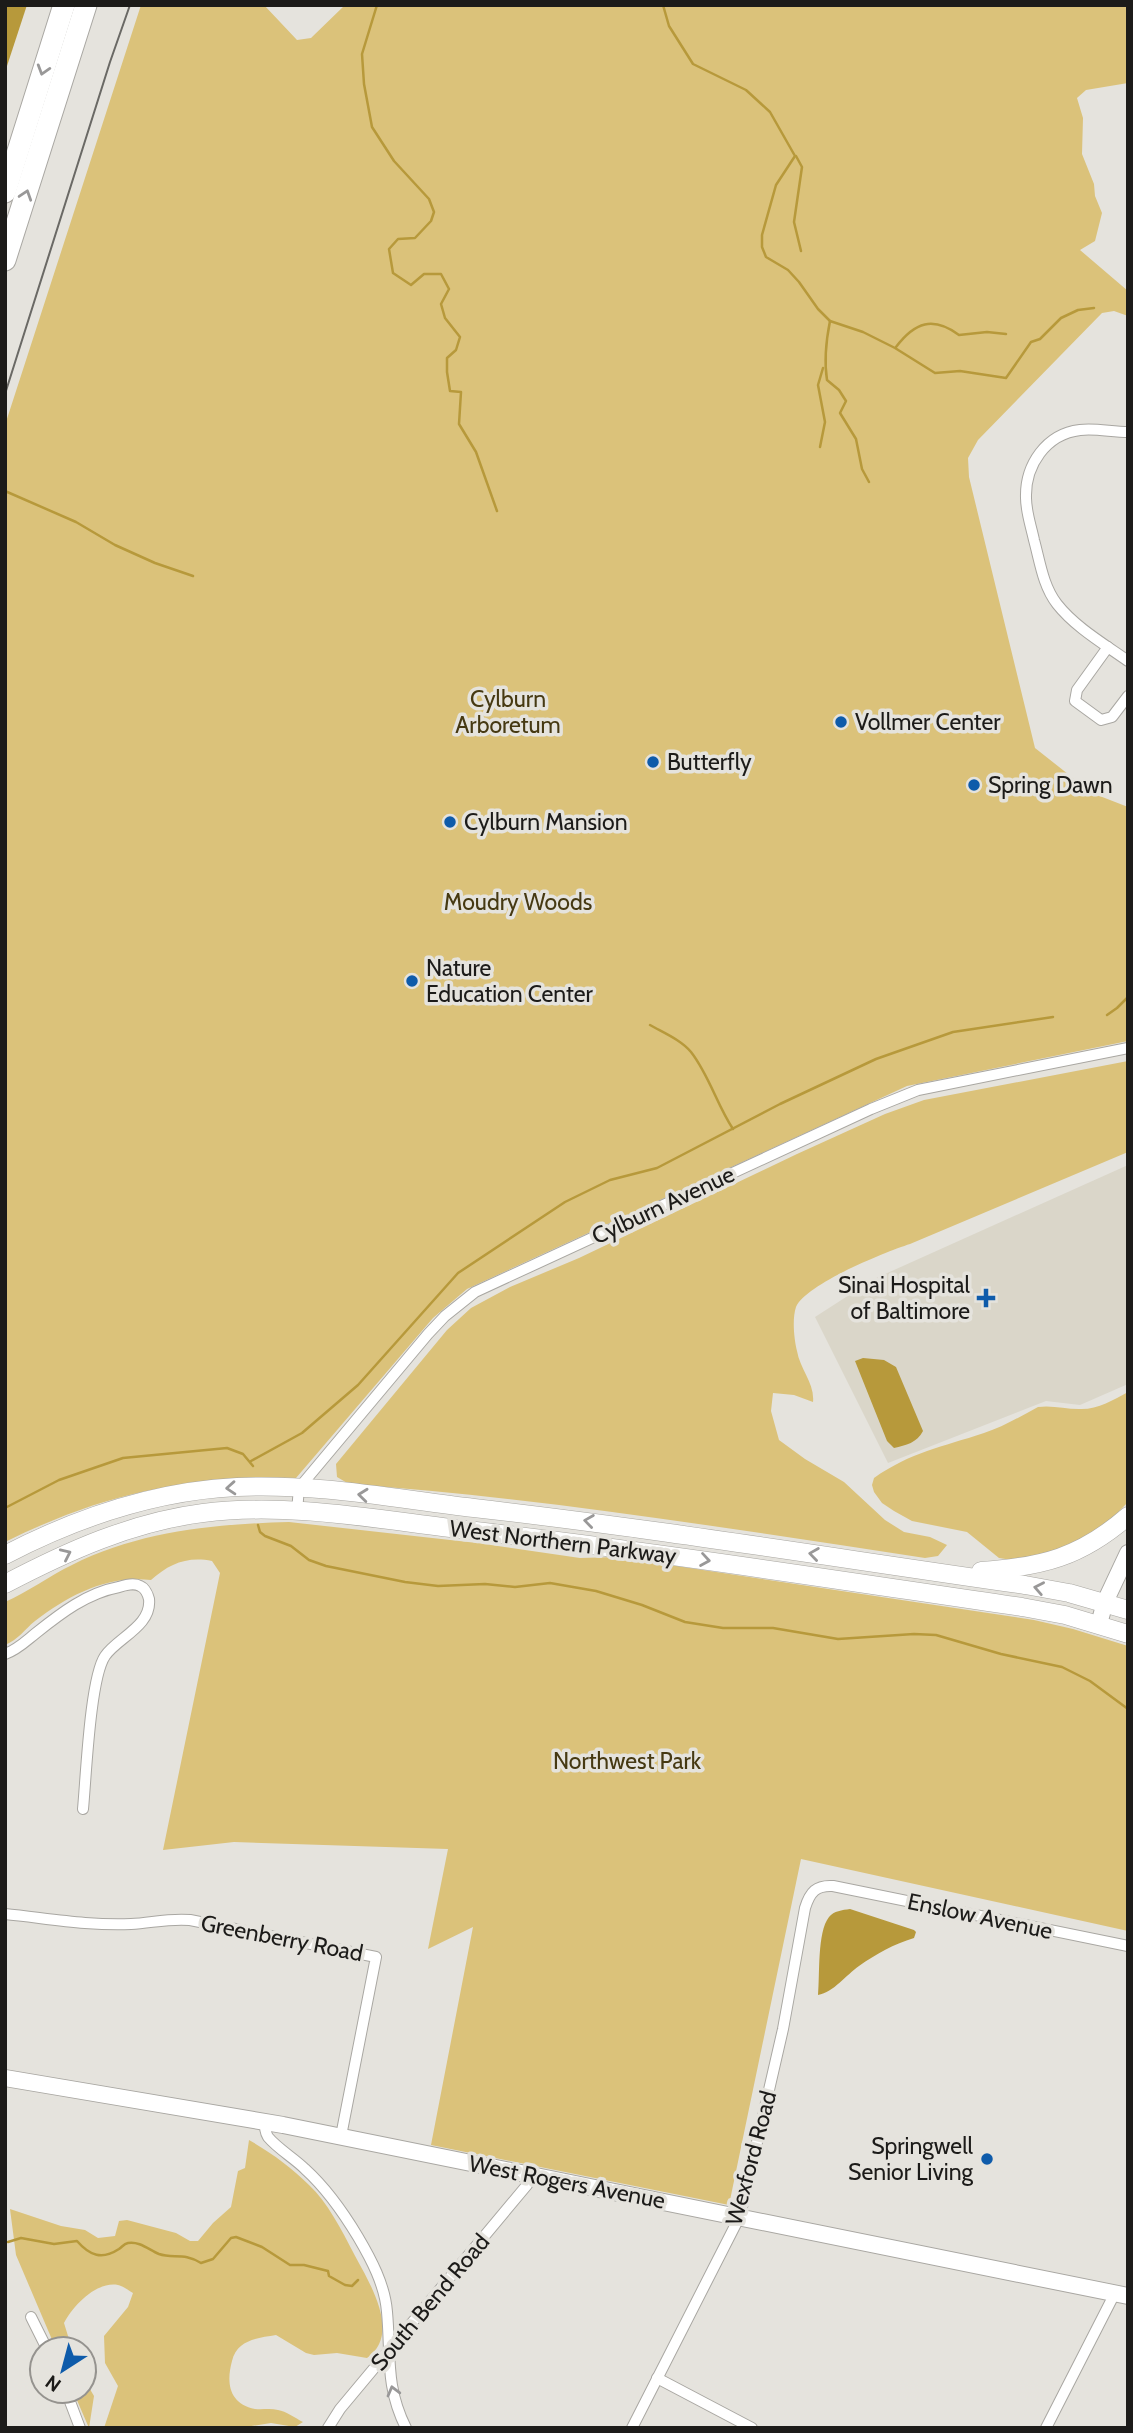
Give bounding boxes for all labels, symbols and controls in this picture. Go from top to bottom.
one-way arrow [37,64,52,76]
one-way arrow [18,189,32,202]
park label: Cylburn Arboretum [455,685,561,739]
place label: Vollmer Center [855,708,1001,736]
marker: Vollmer Center [833,714,849,730]
place label: Butterfly [667,748,752,776]
marker: Butterfly [645,754,661,770]
place label: Spring Dawn [988,771,1113,799]
marker: Spring Dawn [966,777,982,793]
place label: Cylburn Mansion [464,808,628,836]
marker: Cylburn Mansion [442,814,458,830]
park label: Moudry Woods [444,888,592,916]
place label: Nature Education Center [426,954,593,1008]
marker: Nature Education Center [404,973,420,989]
street label: Cylburn Avenue [587,1160,739,1250]
place label: Sinai Hospital of Baltimore [838,1271,971,1325]
marker: Sinai Hospital of Baltimore [976,1288,996,1308]
one-way arrow [226,1480,237,1495]
one-way arrow [357,1488,368,1503]
street label: West Northern Parkway [448,1514,678,1570]
one-way arrow [583,1514,594,1529]
one-way arrow [808,1547,820,1562]
one-way arrow [59,1548,71,1562]
one-way arrow [699,1552,711,1567]
one-way arrow [1033,1581,1045,1596]
park label: Northwest Park [553,1747,702,1775]
street label: Enslow Avenue [905,1887,1055,1945]
street label: Greenberry Road [199,1909,365,1967]
street label: Wexford Road [720,2088,782,2228]
place label: Springwell Senior Living [848,2132,974,2186]
street label: West Rogers Avenue [467,2149,668,2215]
marker: Springwell Senior Living [979,2151,995,2167]
street label: South Bend Road [365,2228,495,2376]
north arrow [28,2335,98,2405]
text: N [41,2370,65,2397]
one-way arrow [387,2385,401,2397]

